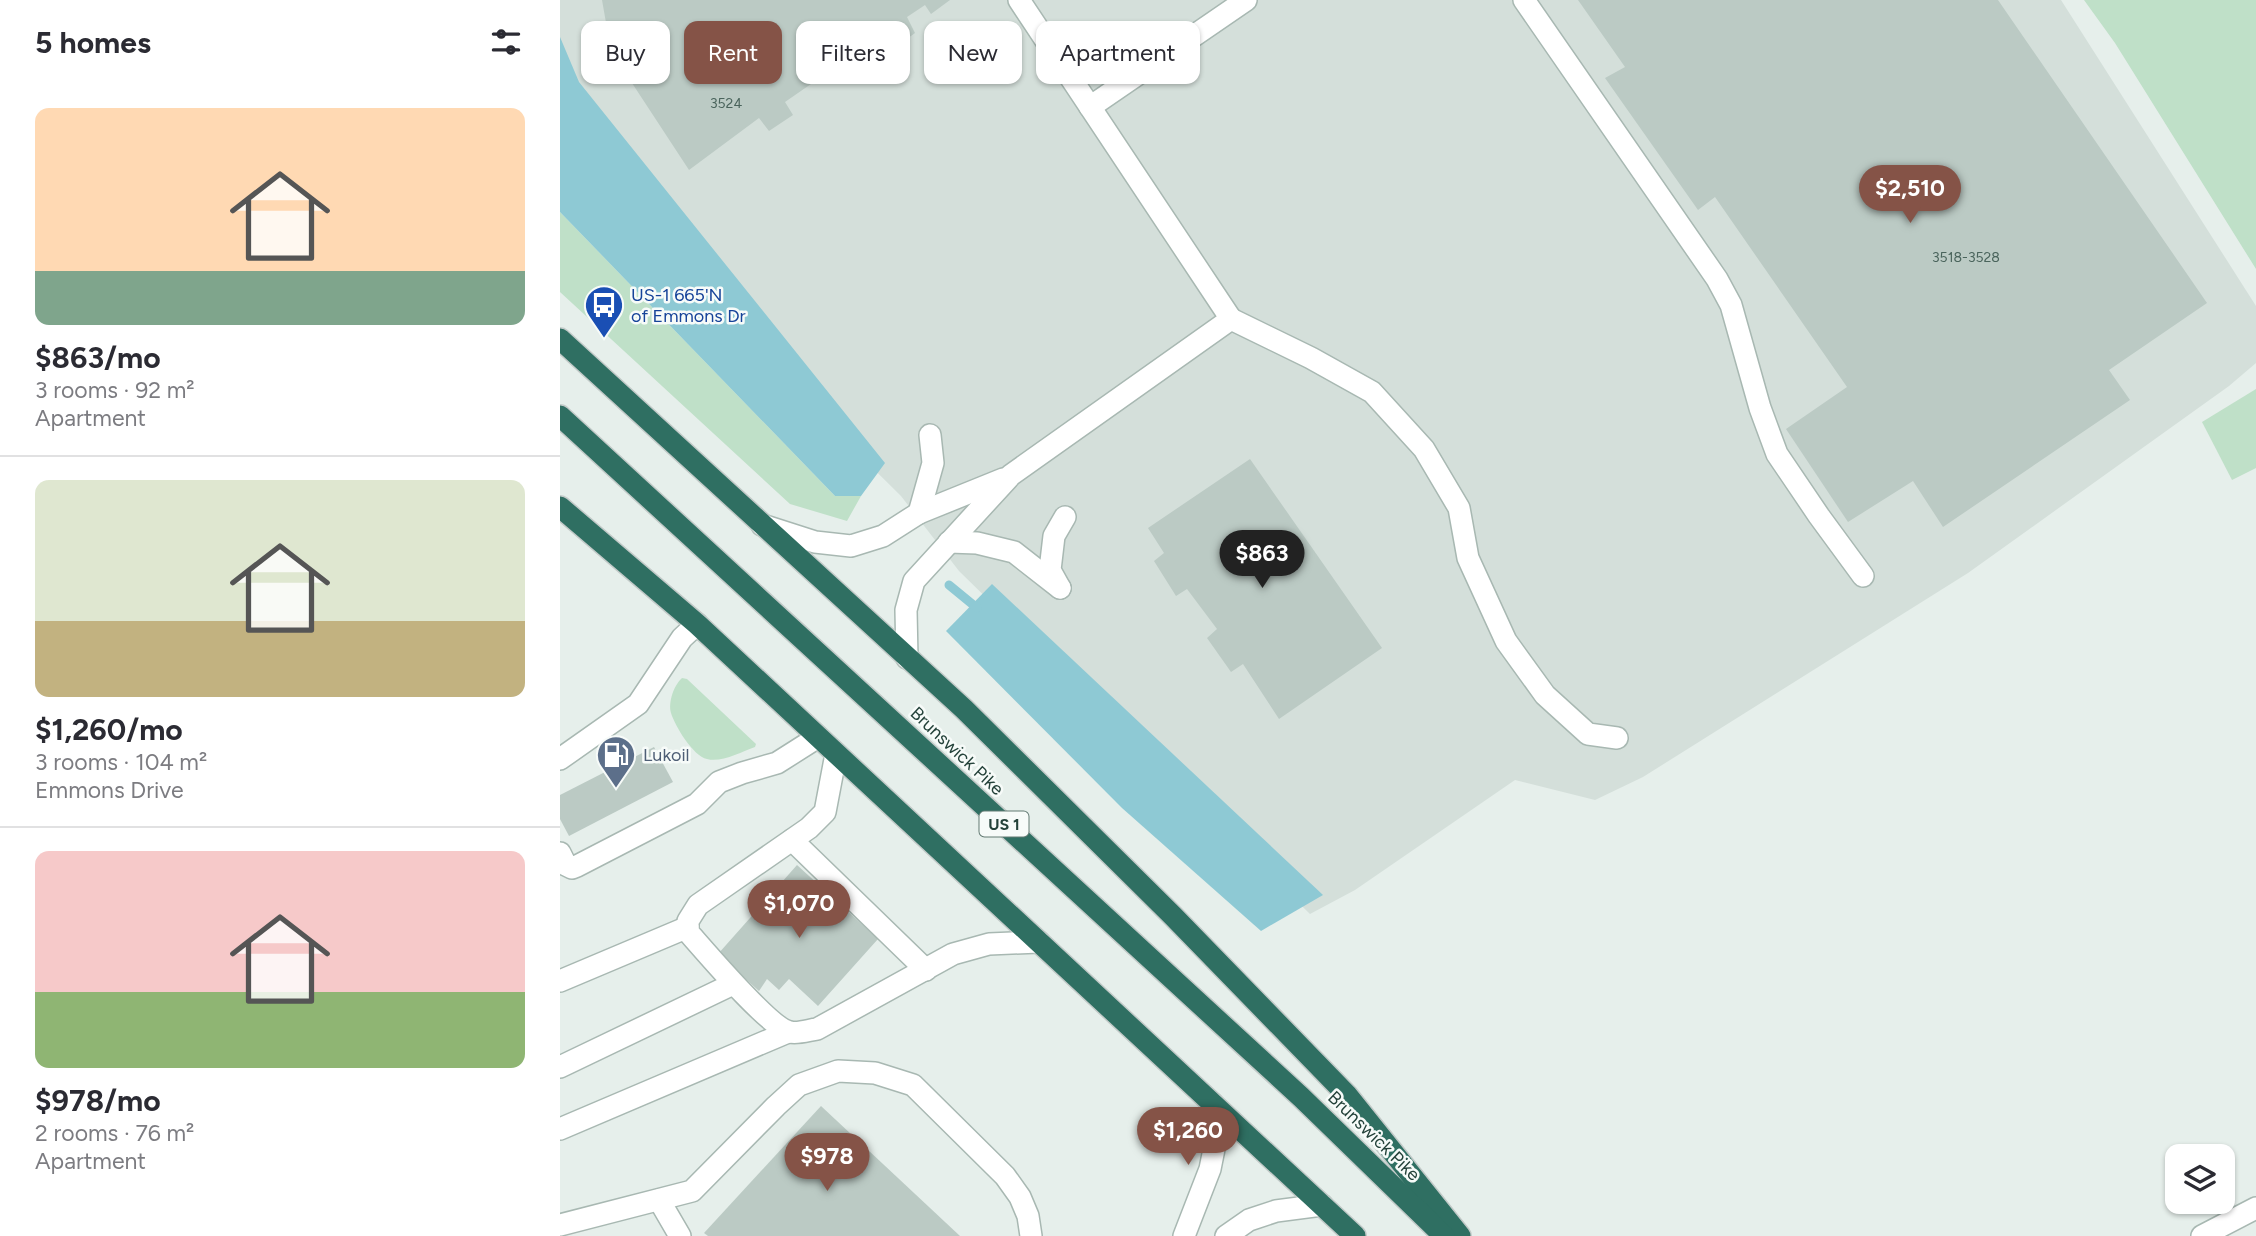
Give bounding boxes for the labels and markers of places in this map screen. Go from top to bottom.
pin: $2,510 [1853,166,1967,225]
bus stop icon: US-1 665'N of Emmons Dr [583,284,625,339]
place label: US-1 665'N of Emmons Dr [631,284,746,327]
pin: $863 [1221,530,1303,590]
fuel station icon: Lukoil [595,734,637,789]
place label: Lukoil [643,744,690,766]
pin: $1,070 [742,880,856,940]
pin: $1,260 [1131,1108,1245,1167]
pin: $978 [786,1134,868,1193]

